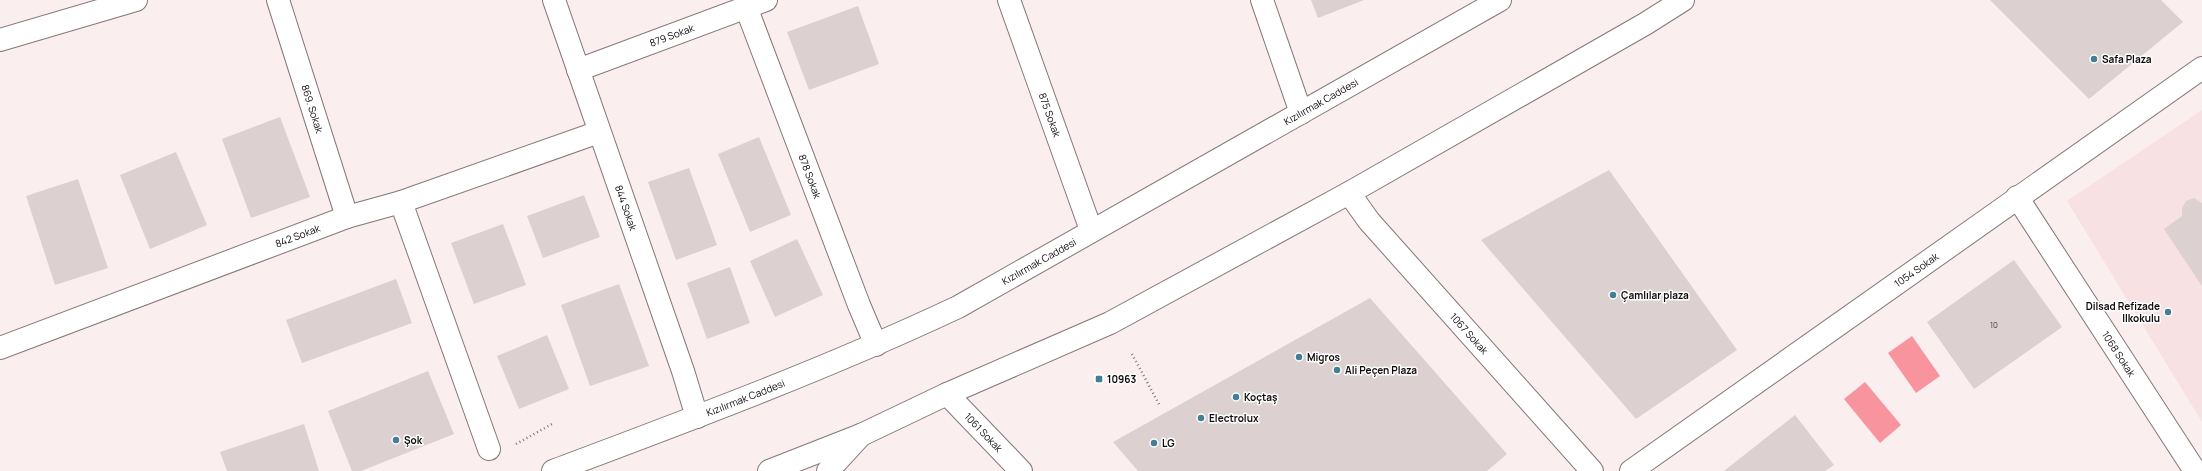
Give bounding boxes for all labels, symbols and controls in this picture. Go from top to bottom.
street label: 879 Sokak [647,20,697,50]
place label: Safa Plaza [2102,52,2152,66]
marker: Safa Plaza [2089,54,2099,64]
street label: Kızılırmak Caddesi [1281,75,1360,128]
street label: 869. Sokak [298,83,327,136]
street label: 875 Sokak [1036,91,1065,140]
street label: 878 Sokak [795,152,825,201]
street label: 844 Sokak [612,183,641,233]
street label: 842 Sokak [273,220,323,251]
street label: Kızılırmak Caddesi [999,235,1079,288]
street label: 1054 Sokak [1891,249,1942,290]
place label: Çamlılar plaza [1621,288,1689,302]
marker: Çamlılar plaza [1608,290,1618,300]
place label: Dilsad Refizade Ilkokulu [2086,299,2160,325]
marker: Dilsad Refizade Ilkokulu [2163,307,2173,317]
street label: 1067 Sokak [1447,310,1492,358]
house number: 10 [1990,319,1998,330]
street label: 1068 Sokak [2099,328,2139,380]
place label: Migros [1307,350,1340,364]
marker: Migros [1294,352,1304,362]
place label: Ali Peçen Plaza [1345,363,1417,377]
marker: Ali Peçen Plaza [1332,365,1342,375]
place label: 10963 [1107,372,1136,386]
marker: 10963 [1094,374,1104,384]
street label: Kızılırmak Caddesi [704,376,787,419]
place label: Koçtaş [1244,390,1278,404]
marker: Koçtaş [1231,392,1241,402]
street label: 1061 Sokak [961,409,1007,456]
place label: Electrolux [1209,411,1259,425]
marker: Electrolux [1196,413,1206,423]
place label: Şok [404,433,423,447]
marker: Şok [391,435,401,445]
place label: LG [1162,436,1175,450]
marker: LG [1149,438,1159,448]

